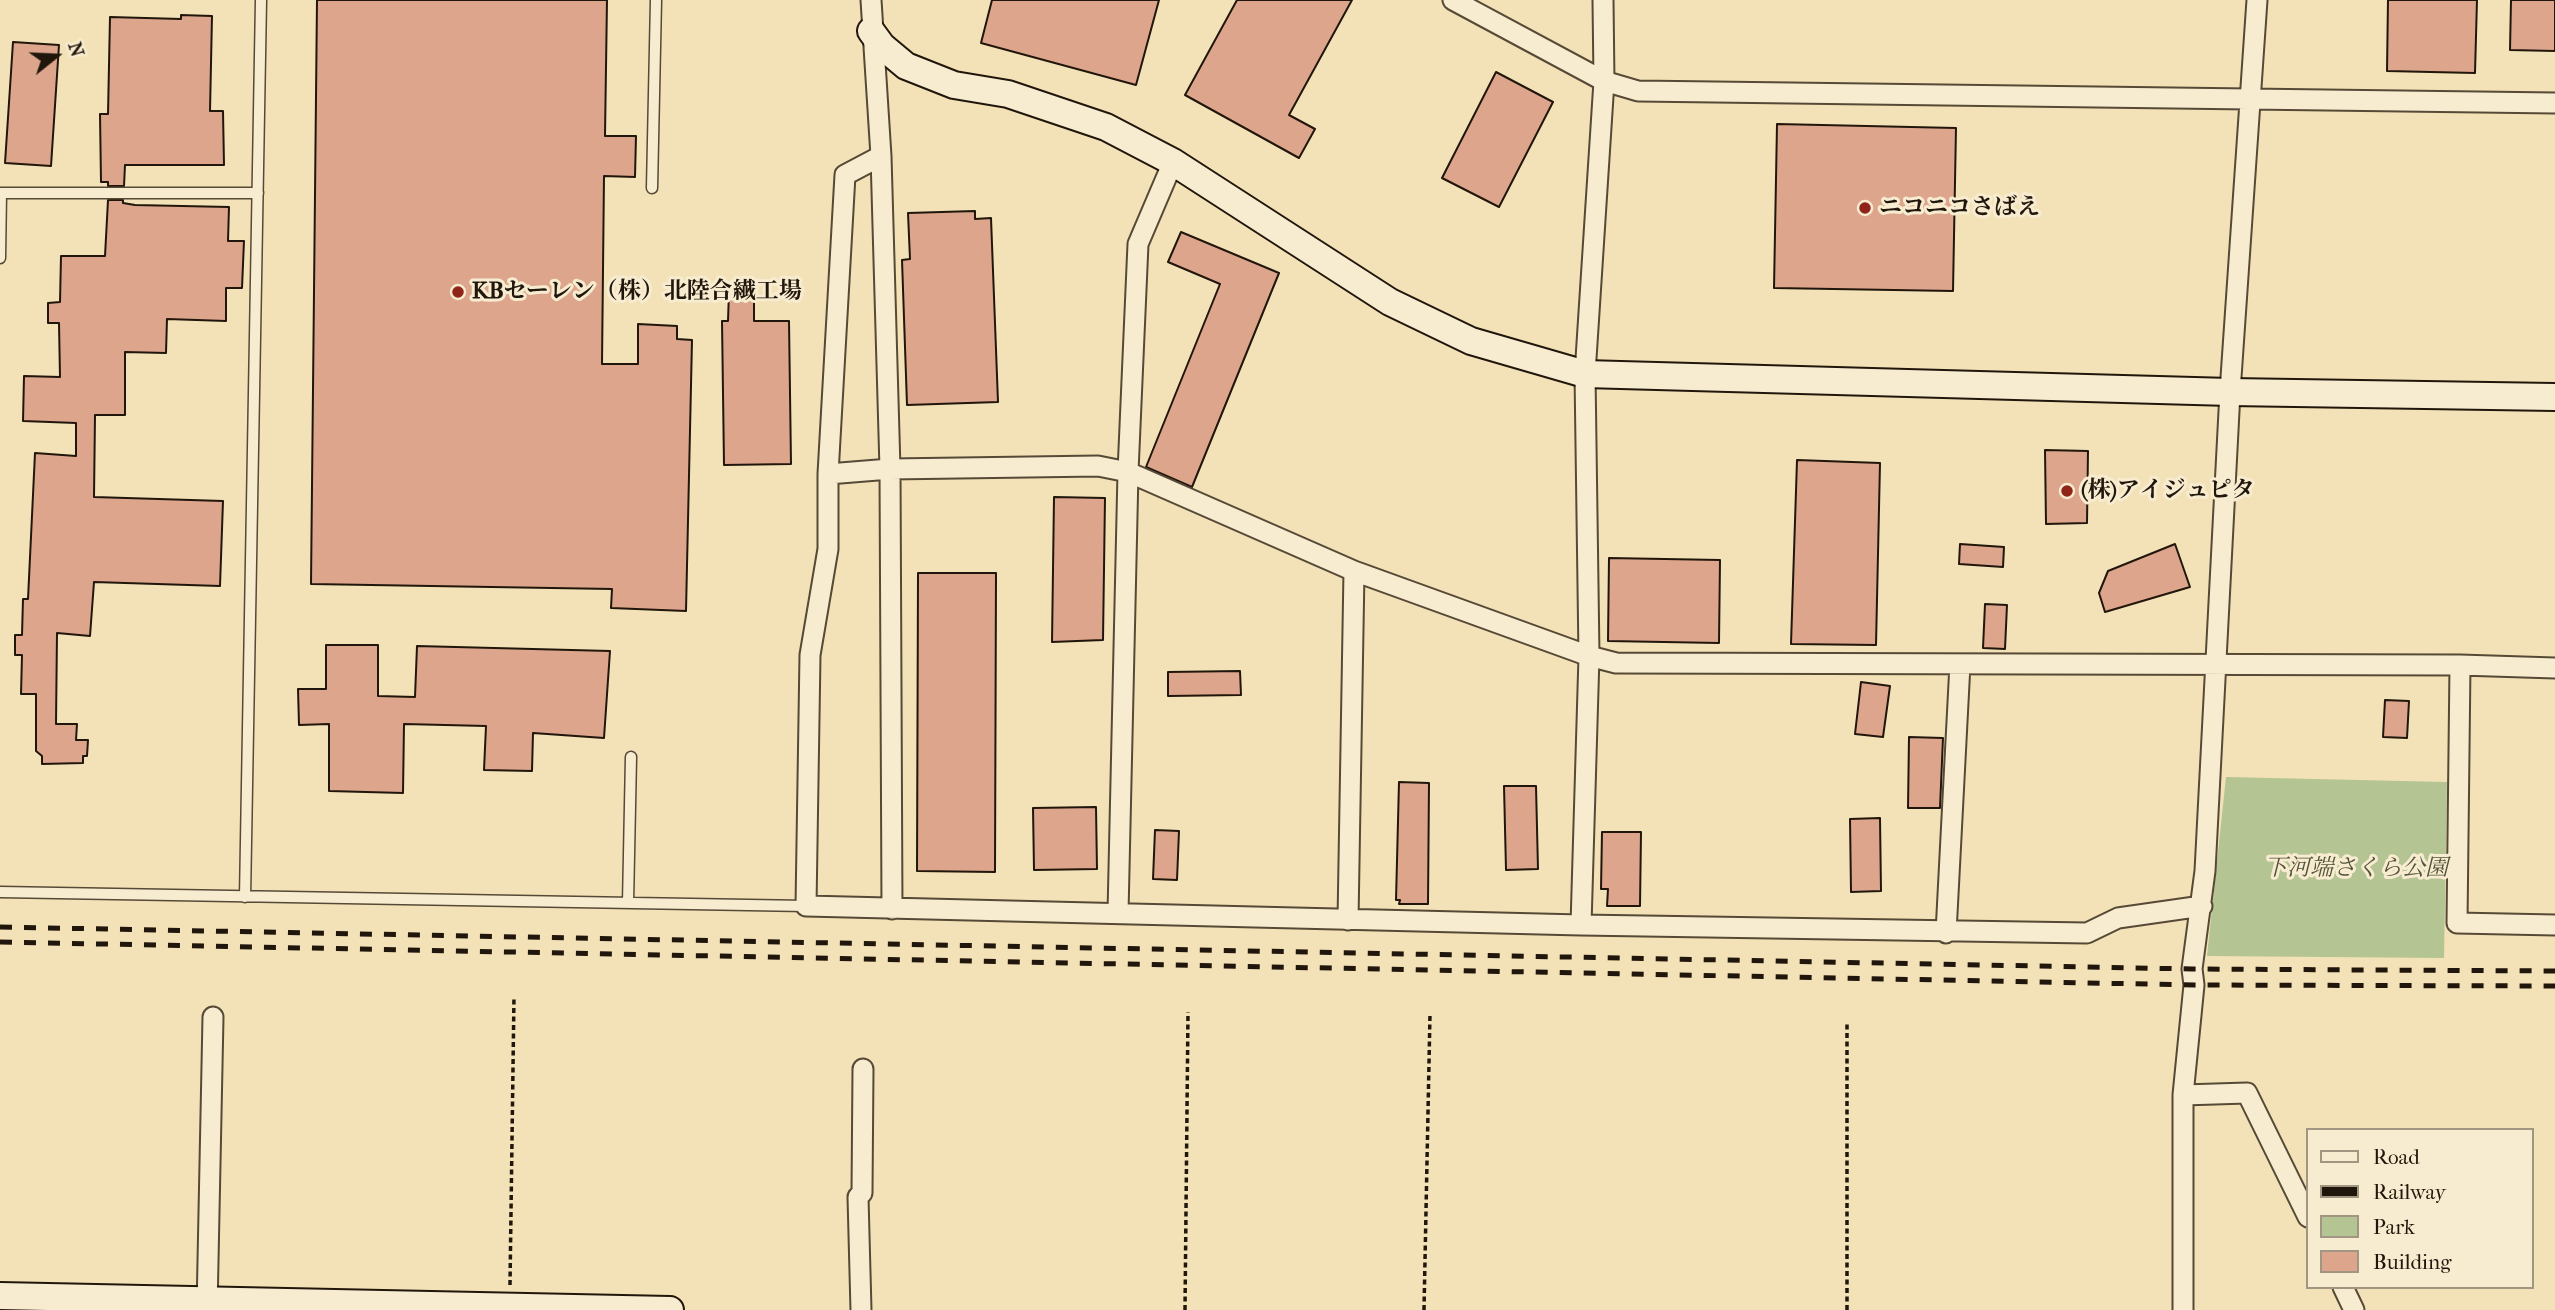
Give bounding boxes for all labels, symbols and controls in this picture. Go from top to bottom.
north arrow [21,21,91,91]
text: N [63,39,89,60]
place label: ニコニコさばえ [1879,194,2040,222]
marker: ニコニコさばえ [1857,200,1873,216]
place label: KBセーレン（株）北陸合繊工場 [472,278,802,306]
marker: KBセーレン（株）北陸合繊工場 [450,284,466,300]
place label: (株)アイジュピタ [2081,477,2255,505]
marker: (株)アイジュピタ [2059,483,2075,499]
park label: 下河端さくら公園 [2264,855,2448,883]
legend [2306,1128,2534,1289]
text: Road [2373,1145,2420,1169]
text: Railway [2373,1180,2446,1204]
text: Park [2373,1215,2415,1239]
text: Building [2373,1250,2451,1274]

